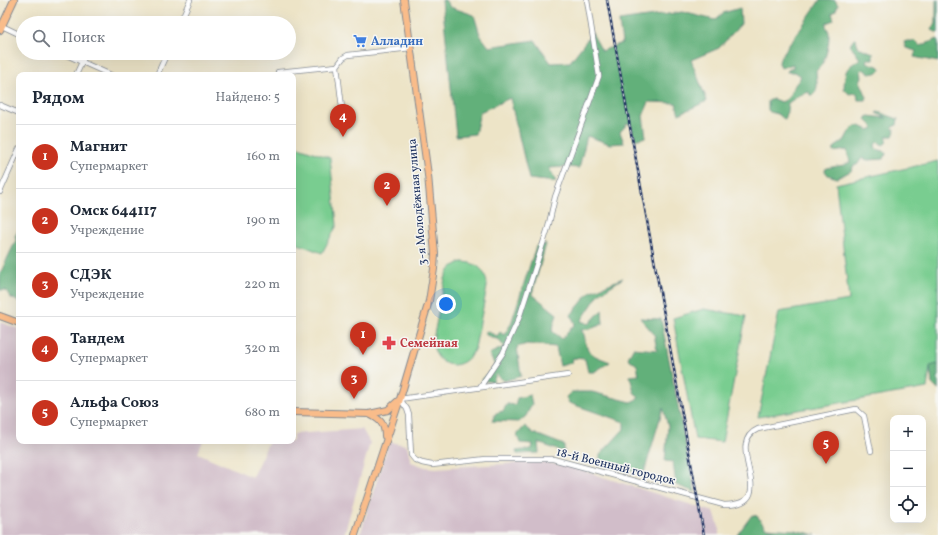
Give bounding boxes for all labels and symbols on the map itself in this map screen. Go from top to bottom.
supermarket icon: Алладин [352,33,368,49]
place label: Алладин [371,34,423,50]
pin: 4 [330,104,356,137]
street label: 3-я Молодёжная улица [404,138,432,266]
pin: 2 [374,173,400,206]
your location [436,294,456,314]
pin: 1 [350,322,376,355]
pharmacy icon: Семейная [381,335,397,351]
place label: Семейная [400,336,458,352]
pin: 3 [341,366,367,399]
pin: 5 [813,431,839,464]
street label: 18-й Военный городок [555,444,678,490]

